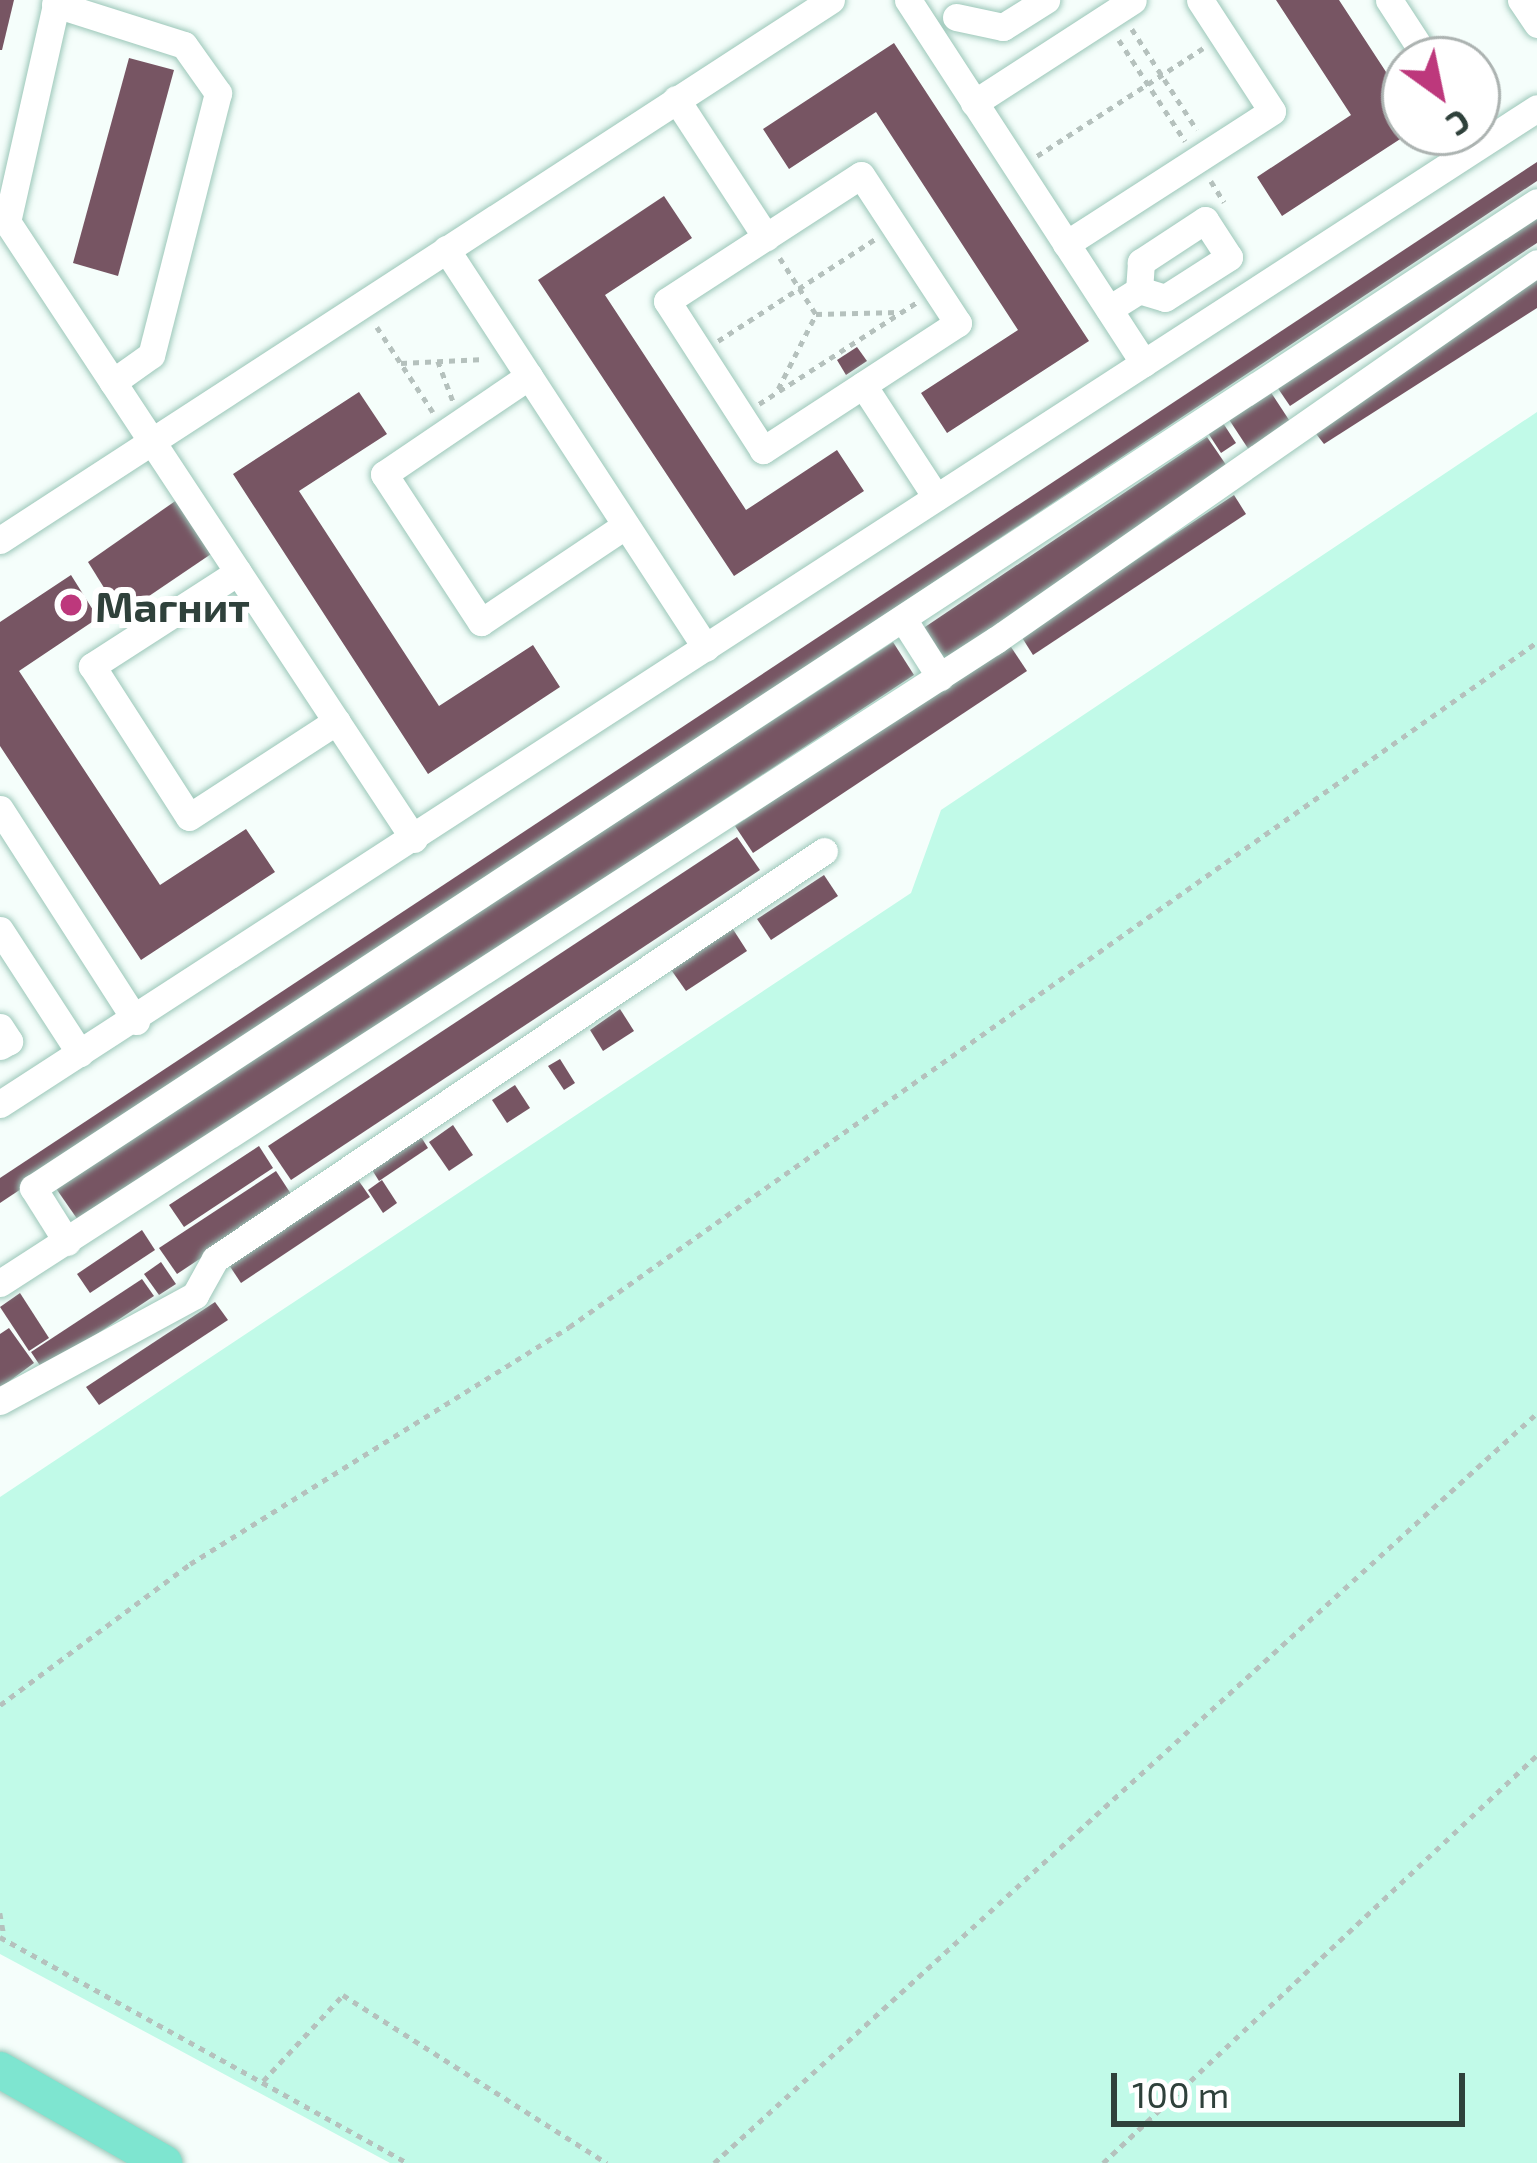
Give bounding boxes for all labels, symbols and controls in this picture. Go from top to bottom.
north arrow [1381,36,1501,156]
text: С [1440,102,1478,146]
place label: Магнит [95,580,250,630]
marker: Магнит [58,592,84,618]
scale bar [1117,2049,1471,2123]
text: 100 m [1132,2072,1229,2115]

